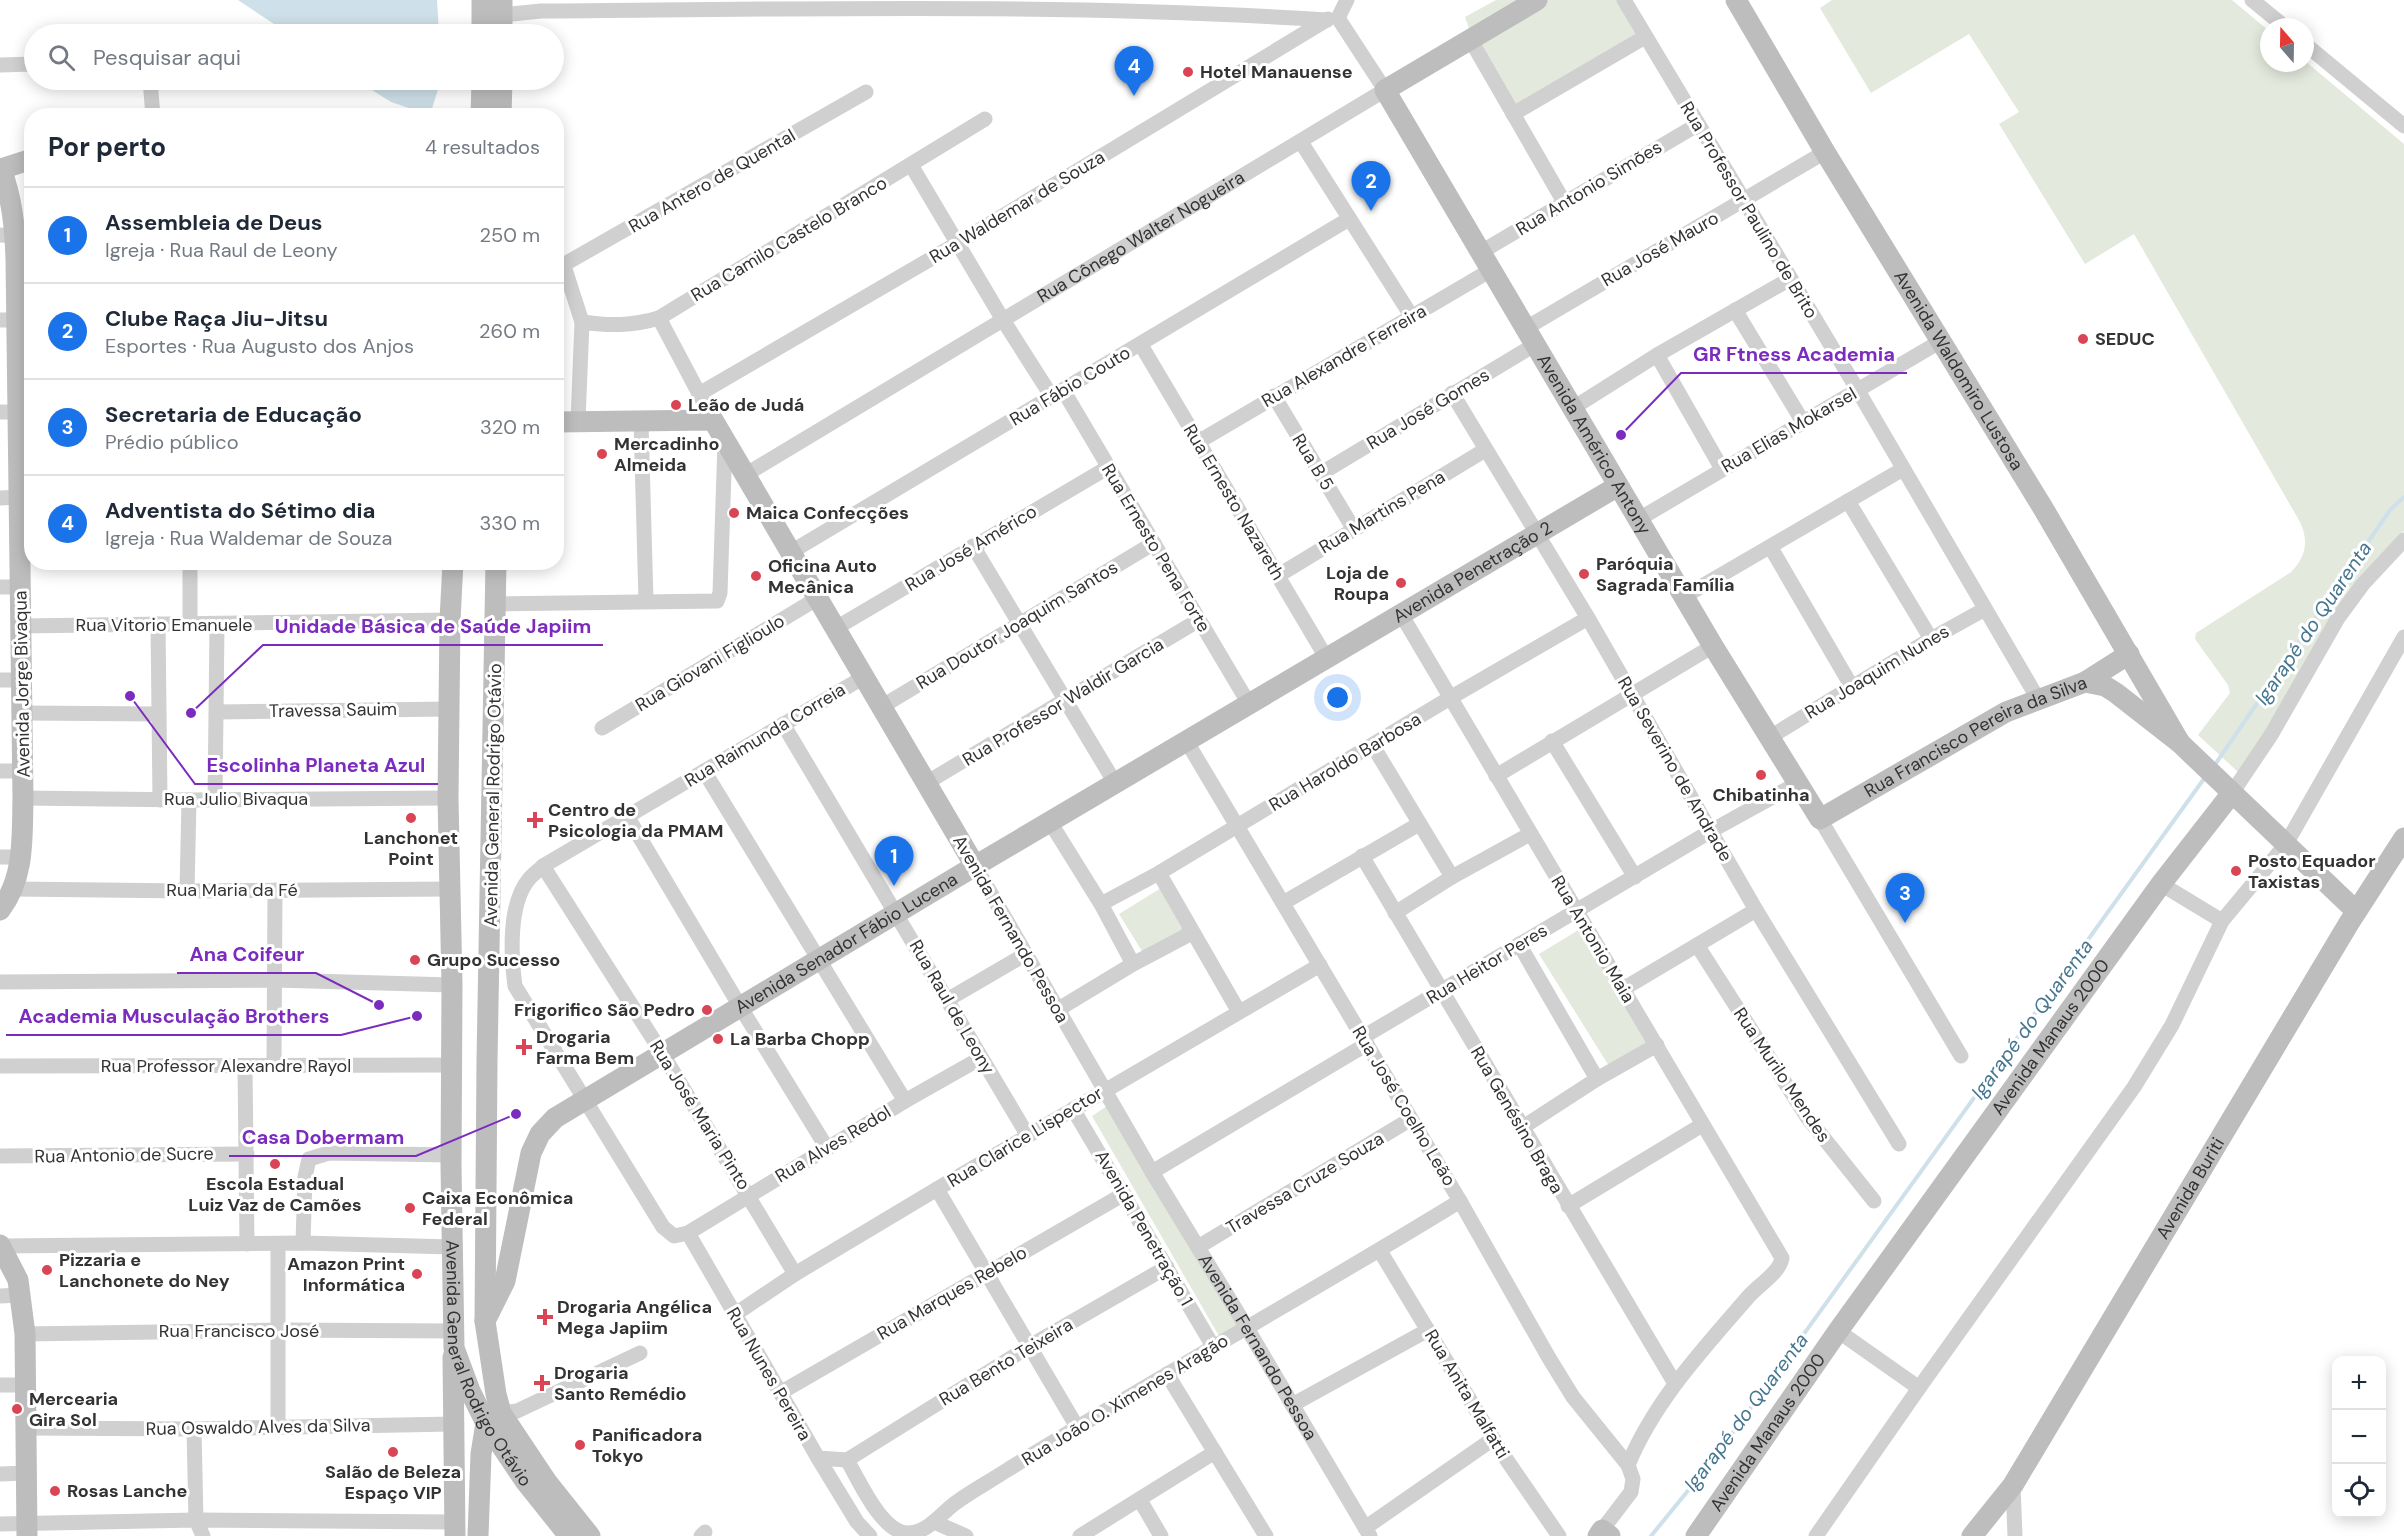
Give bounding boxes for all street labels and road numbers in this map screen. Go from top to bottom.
street label: Rua Professor Paulino de Brito [1675,97,1823,323]
street label: Rua Antero de Quental [624,123,800,239]
street label: Rua Antonio Simões [1512,135,1666,241]
street label: Rua Waldemar de Souza [925,145,1109,269]
street label: Rua Cônego Walter Nogueira [1033,165,1249,308]
street label: Rua Camilo Castelo Branco [687,171,891,307]
street label: Rua José Mauro [1597,206,1723,292]
street label: Avenida Waldomiro Lustosa [1888,266,2029,475]
street label: Rua Alexandre Ferreira [1257,299,1431,413]
street label: Rua Fábio Couto [1005,340,1135,432]
street label: Avenida Américo Antony [1531,350,1657,539]
street label: Rua José Gomes [1362,363,1494,455]
street label: Rua Elias Mokarsel [1717,382,1861,478]
street label: Rua Ernesto Nazareth [1178,420,1290,584]
street label: Rua B 5 [1287,429,1339,495]
street label: Rua Ernesto Pena Forte [1096,459,1216,637]
street label: Rua Martins Pena [1315,465,1449,559]
street label: Rua José Américo [901,499,1041,597]
street label: Avenida Penetração 2 [1389,516,1556,628]
street label: Rua Doutor Joaquim Santos [912,555,1122,695]
street label: Avenida Jorge Bivaqua [8,590,36,778]
street label: Rua Giovani Figlioulo [631,609,789,717]
street label: Rua Vitorio Emanuele [76,613,252,637]
street label: Rua Joaquim Nunes [1800,619,1954,725]
street label: Rua Professor Waldir Garcia [958,632,1168,772]
street label: Avenida General Rodrigo Otávio [479,663,507,927]
street label: Rua Francisco Pereira da Silva [1860,670,2090,803]
street label: Rua Severino de Andrade [1612,672,1738,866]
street label: Rua Raimunda Correia [680,677,850,793]
street label: Travessa Sauim [269,697,397,723]
street label: Rua Haroldo Barbosa [1264,707,1426,817]
street label: Rua Julio Bivaqua [164,787,308,811]
street label: Avenida Fernando Pessoa [947,831,1075,1027]
street label: Avenida Senador Fábio Lucena [731,867,962,1019]
street label: Rua Antonio Maia [1545,871,1641,1007]
street label: Rua Maria da Fé [166,878,298,902]
street label: Rua Heitor Peres [1422,918,1552,1010]
street label: Rua Raul de Leony [904,935,1000,1079]
street label: Avenida Manaus 2000 [1986,954,2115,1120]
street label: Rua Murilo Mendes [1728,1003,1836,1147]
street label: Rua José Coelho Leão [1347,1021,1461,1191]
street label: Rua José Maria Pinto [644,1036,756,1194]
street label: Rua Genésino Braga [1465,1042,1569,1198]
street label: Rua Professor Alexandre Rayol [101,1054,351,1078]
street label: Rua Clarice Lispector [943,1081,1107,1193]
street label: Rua Alves Redol [771,1100,895,1188]
street label: Travessa Cruze Souza [1222,1126,1388,1240]
street label: Avenida Buriti [2151,1133,2230,1244]
street label: Rua Antonio de Sucre [34,1141,214,1169]
street label: Avenida Penetração 1 [1090,1146,1198,1310]
street label: Avenida General Rodrigo Otávio [440,1240,537,1491]
street label: Rua Marques Rebelo [873,1240,1031,1346]
street label: Avenida Fernando Pessoa [1193,1249,1323,1445]
street label: Rua Nunes Pereira [721,1303,817,1445]
street label: Rua Bento Teixeira [935,1313,1077,1411]
street label: Rua Francisco José [159,1319,319,1343]
street label: Rua Anita Malfatti [1419,1325,1515,1463]
street label: Rua João O. Ximenes Aragão [1017,1329,1233,1471]
street label: Avenida Manaus 2000 [1705,1349,1831,1516]
street label: Rua Oswaldo Alves da Silva [145,1413,371,1441]

